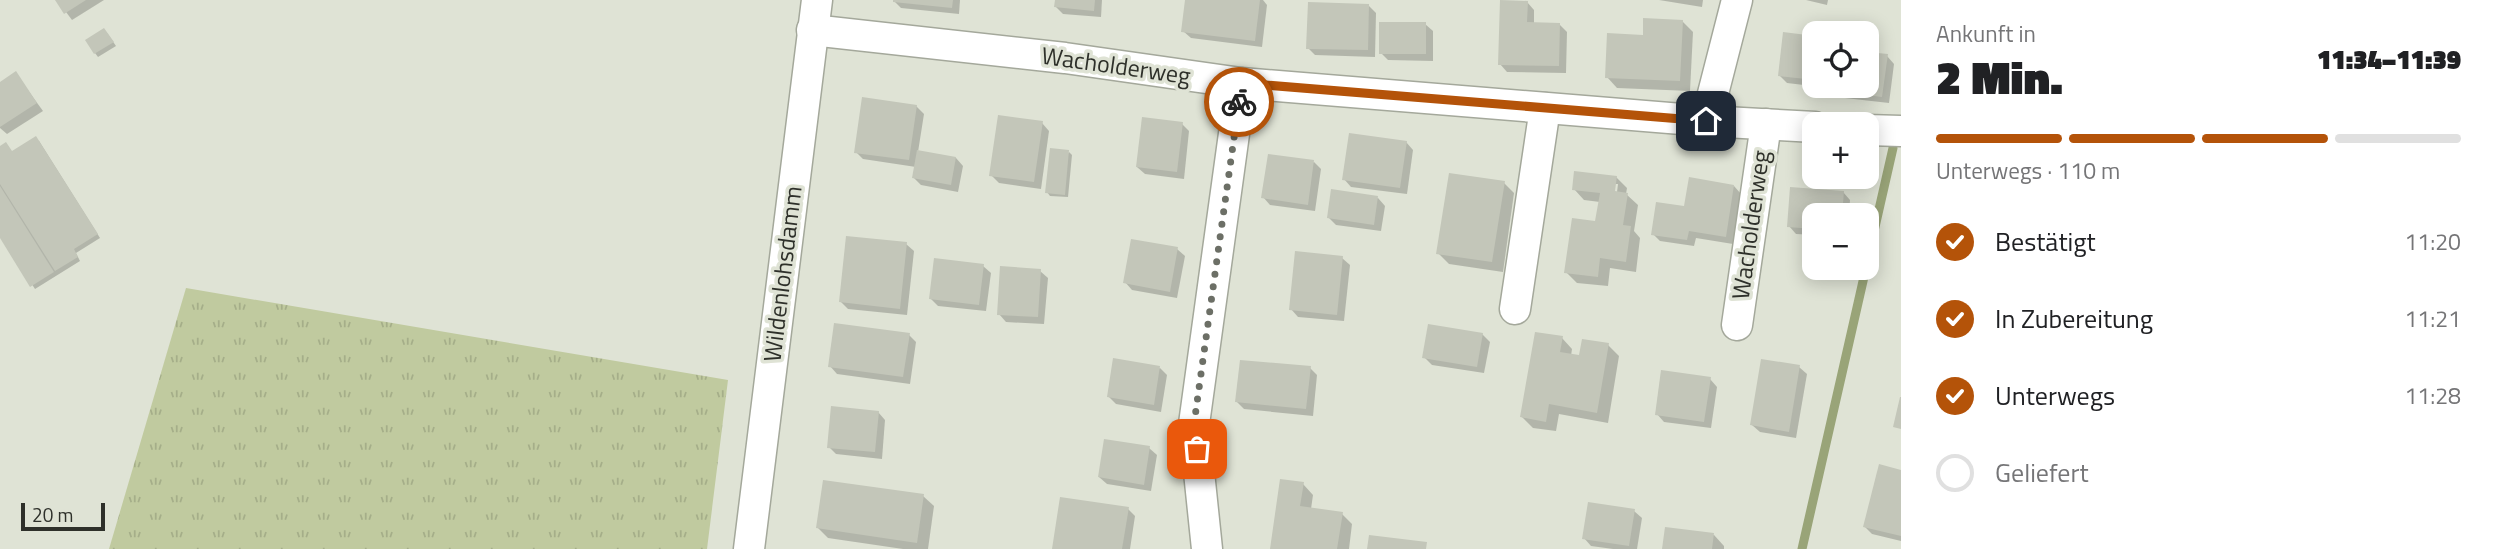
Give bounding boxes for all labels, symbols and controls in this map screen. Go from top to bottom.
text: Ankunft in [1936,16,2036,51]
map controls [1802,21,1879,280]
button: locate [1802,21,1879,98]
street label: Wacholderweg [1039,37,1193,93]
text: 11:34–11:39 [2317,40,2461,79]
text: 2 Min. [1936,42,2063,112]
courier [1204,67,1274,137]
icon: bike [1220,83,1258,121]
pin [1676,91,1736,151]
icon: home [1687,102,1725,140]
button: + [1802,112,1879,189]
street label: Wacholderweg [1722,148,1778,302]
text: Unterwegs · 110 m [1936,153,2120,188]
street label: Wildenlohsdamm [753,184,811,364]
button: − [1802,203,1879,280]
text: Bestätigt [1995,222,2096,261]
icon: check [1936,223,1974,261]
text: 11:20 [2404,224,2461,259]
text: In Zubereitung [1995,299,2153,338]
icon: check [1936,300,1974,338]
text: 11:21 [2404,301,2461,336]
text: Unterwegs [1995,376,2115,415]
icon: check [1936,377,1974,415]
text: 11:28 [2404,378,2461,413]
pin [1167,419,1227,479]
icon: bag [1178,430,1216,468]
text: Geliefert [1995,453,2089,492]
scale bar [21,500,105,532]
text: 20 m [32,500,73,529]

